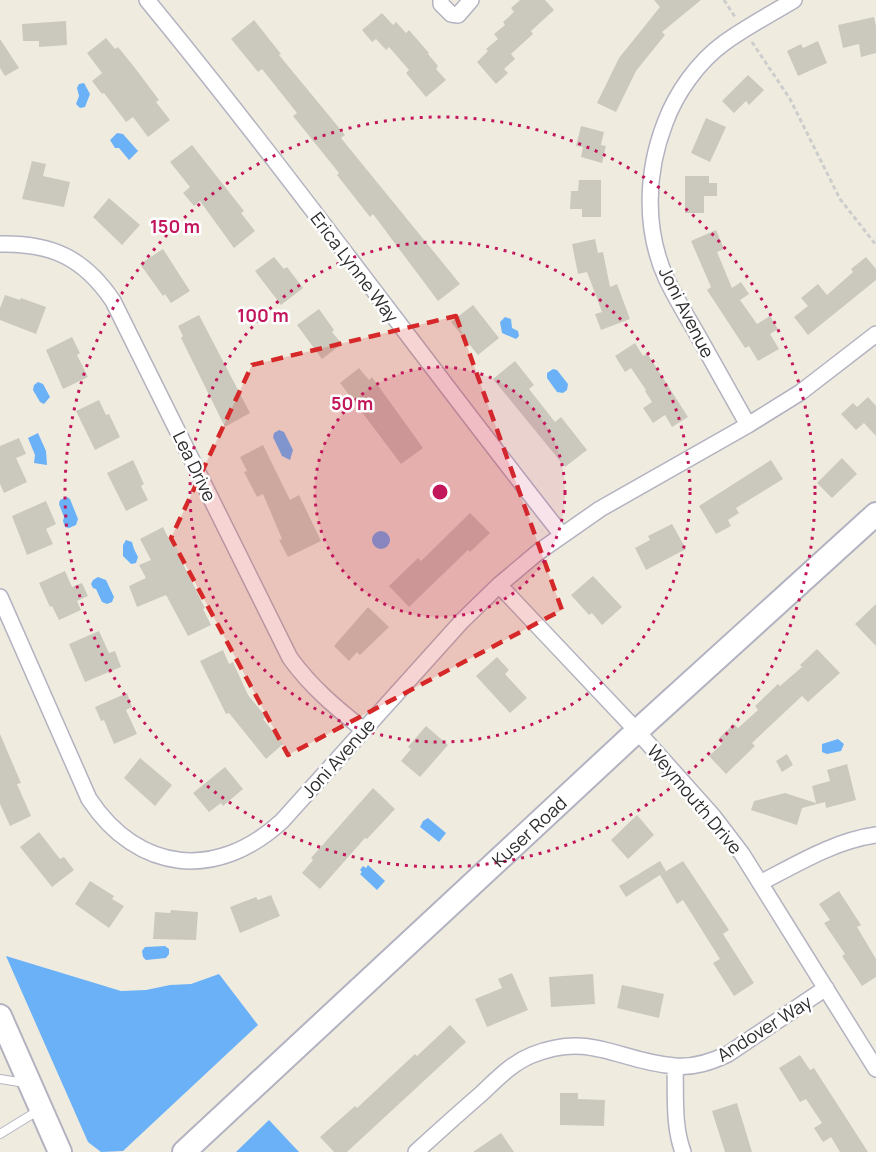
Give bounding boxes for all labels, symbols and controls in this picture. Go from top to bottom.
street label: Erica Lynne Way [305,207,405,328]
text: 150 m [150,214,200,238]
street label: Joni Avenue [654,262,720,362]
text: 100 m [237,303,289,327]
text: 50 m [331,391,373,415]
street label: Lea Drive [168,427,222,505]
centre of rings [430,482,450,502]
street label: Joni Avenue [296,713,380,803]
street label: Weymouth Drive [642,739,748,859]
street label: Kuser Road [487,791,571,872]
street label: Andover Way [712,989,816,1067]

